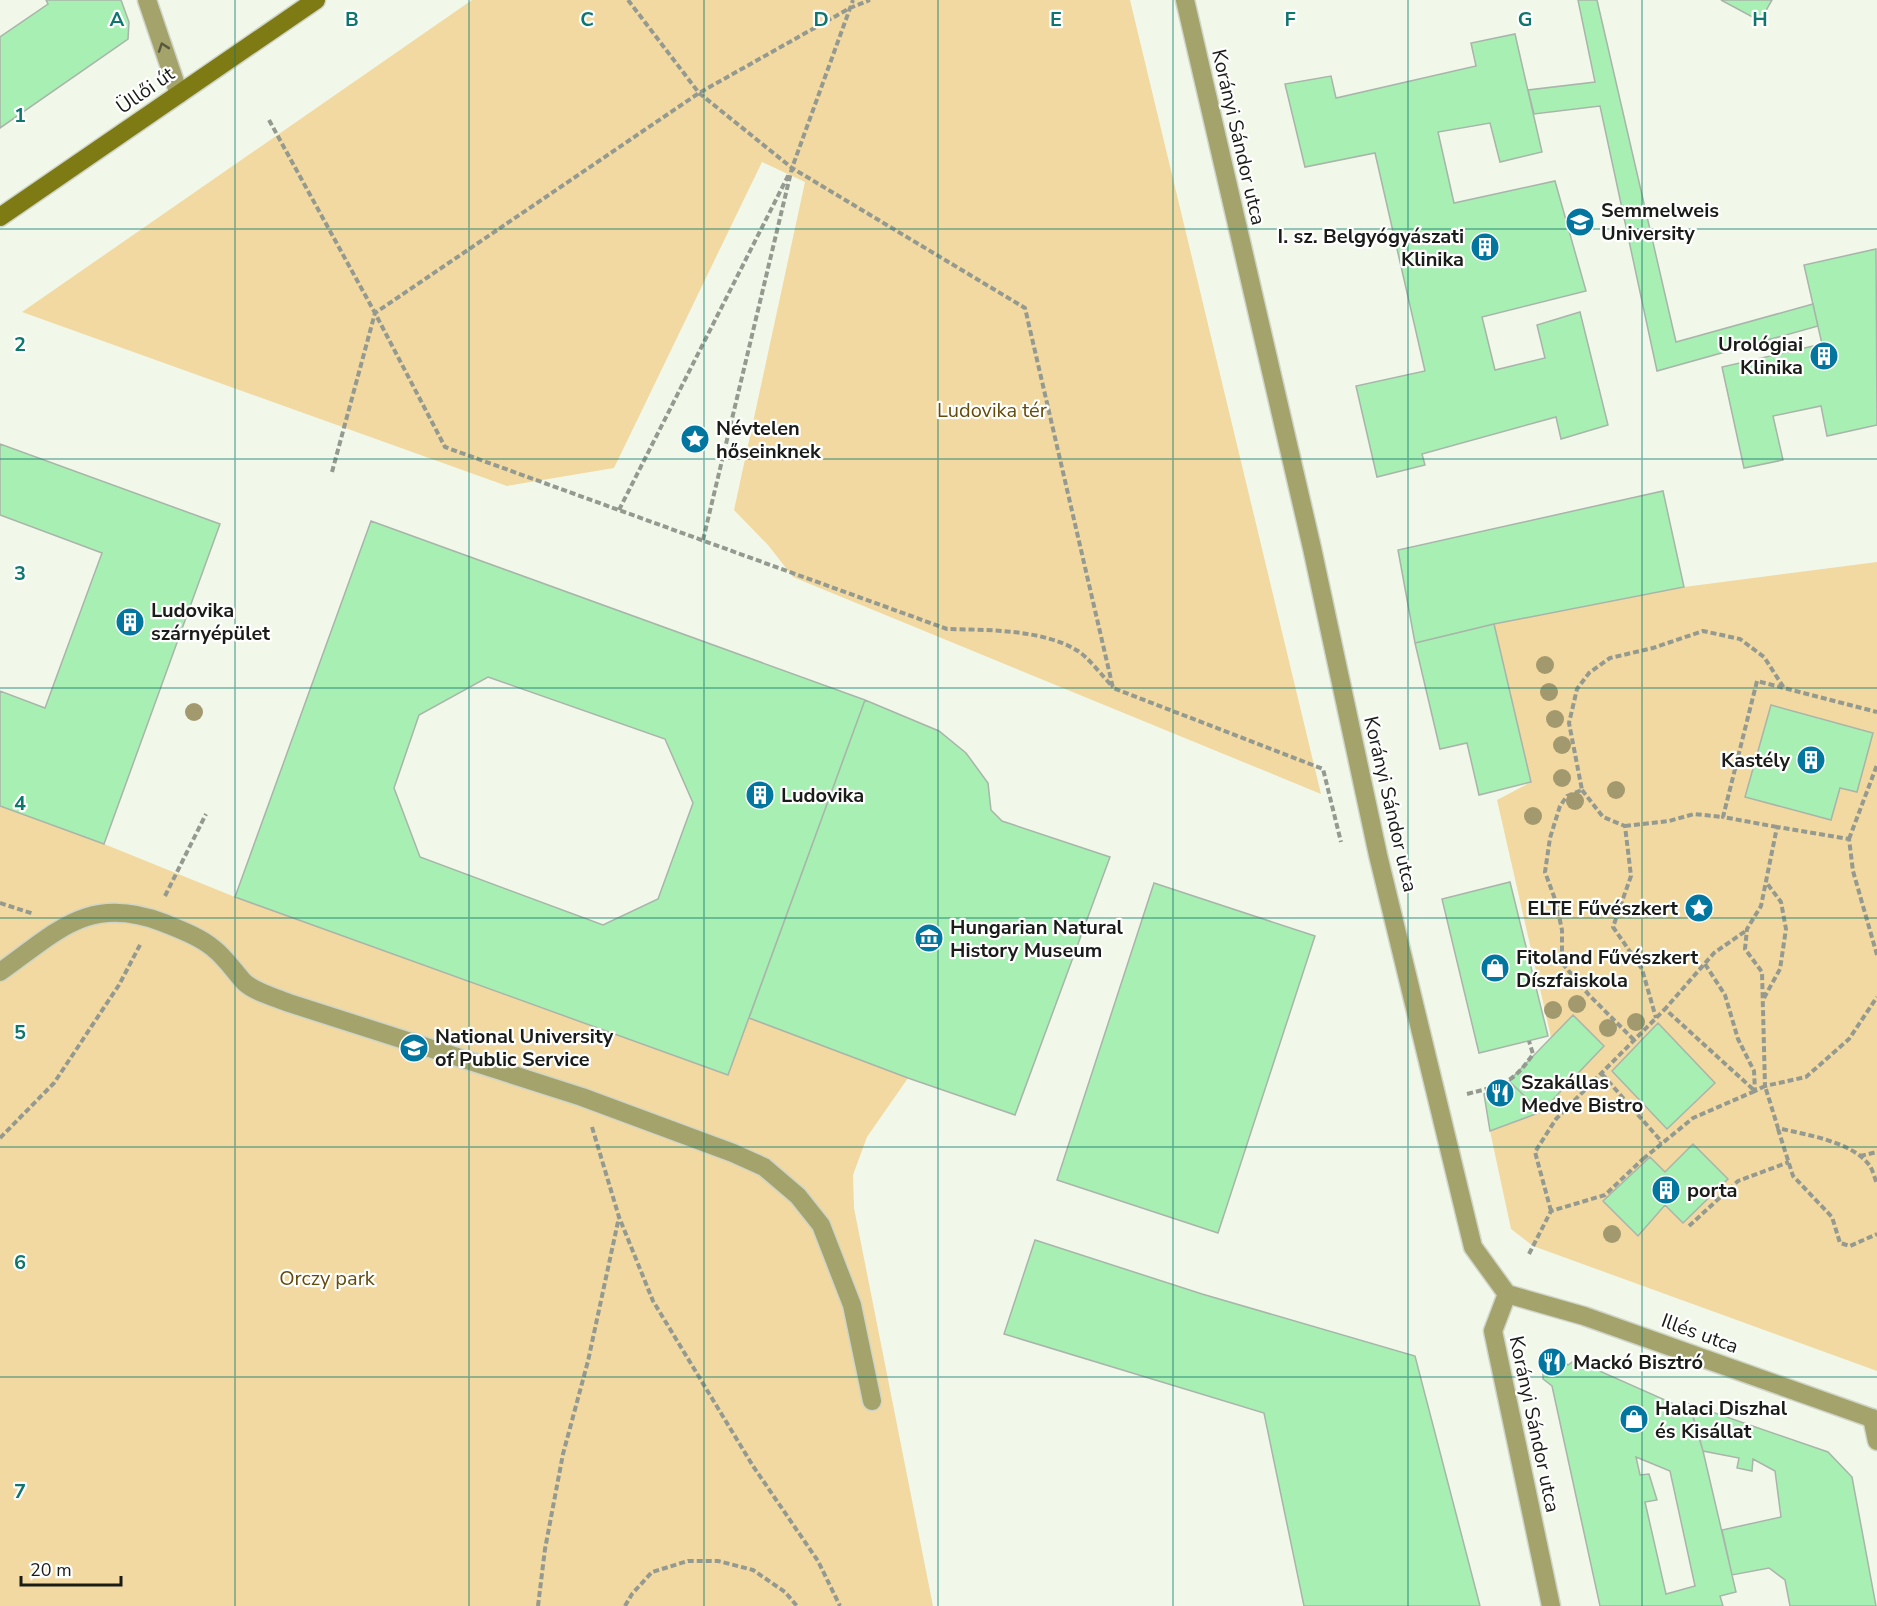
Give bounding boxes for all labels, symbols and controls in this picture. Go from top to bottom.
text: A [110,6,125,33]
text: B [345,6,359,33]
text: C [580,6,594,33]
text: D [813,6,829,33]
text: E [1050,6,1062,33]
text: F [1284,6,1296,33]
text: G [1518,6,1532,33]
text: H [1752,6,1768,33]
one-way arrow [158,42,170,53]
street label: Korányi Sándor utca [1205,47,1272,228]
street label: Üllői út [111,60,181,120]
text: 1 [14,102,26,129]
place label: Semmelweis University [1601,197,1719,247]
school or university icon: Semmelweis University [1564,206,1596,238]
place label: I. sz. Belgyógyászati Klinika [1278,223,1464,273]
building icon: I. sz. Belgyógyászati Klinika [1469,231,1501,263]
text: 2 [14,331,26,358]
place label: Urológiai Klinika [1718,331,1803,381]
building icon: Urológiai Klinika [1808,340,1840,372]
park label: Ludovika tér [937,397,1047,424]
place label: Névtelen hőseinknek [716,415,822,465]
place icon: Névtelen hőseinknek [679,423,711,455]
text: 3 [14,560,26,587]
place label: Ludovika szárnyépület [151,597,270,647]
building icon: Ludovika szárnyépület [114,606,146,638]
street label: Korányi Sándor utca [1357,714,1424,895]
building icon: Kastély [1795,744,1827,776]
place label: Kastély [1721,747,1790,774]
building icon: Ludovika [744,779,776,811]
place label: Ludovika [781,782,864,809]
text: 4 [14,790,26,817]
place icon: ELTE Fűvészkert [1683,892,1715,924]
place label: ELTE Fűvészkert [1527,895,1678,922]
place label: Hungarian Natural History Museum [950,914,1124,964]
museum icon: Hungarian Natural History Museum [913,922,945,954]
place label: Fitoland Fűvészkert Díszfaiskola [1516,944,1698,994]
shop icon: Fitoland Fűvészkert Díszfaiskola [1479,952,1511,984]
text: 5 [14,1019,26,1046]
place label: National University of Public Service [435,1023,614,1073]
school or university icon: National University of Public Service [398,1032,430,1064]
place label: Szakállas Medve Bistro [1521,1069,1643,1119]
restaurant icon: Szakállas Medve Bistro [1484,1077,1516,1109]
building icon: porta [1650,1174,1682,1206]
place label: porta [1687,1177,1738,1204]
text: 6 [14,1249,26,1276]
park label: Orczy park [279,1265,376,1292]
street label: Illés utca [1658,1307,1742,1360]
street label: Korányi Sándor utca [1503,1333,1566,1515]
restaurant icon: Mackó Bisztró [1536,1346,1568,1378]
place label: Mackó Bisztró [1573,1349,1703,1376]
place label: Halaci Diszhal és Kisállat [1655,1395,1788,1445]
shop icon: Halaci Diszhal és Kisállat [1618,1403,1650,1435]
text: 7 [14,1478,26,1505]
scale bar [21,1549,122,1587]
text: 20 m [30,1558,72,1582]

